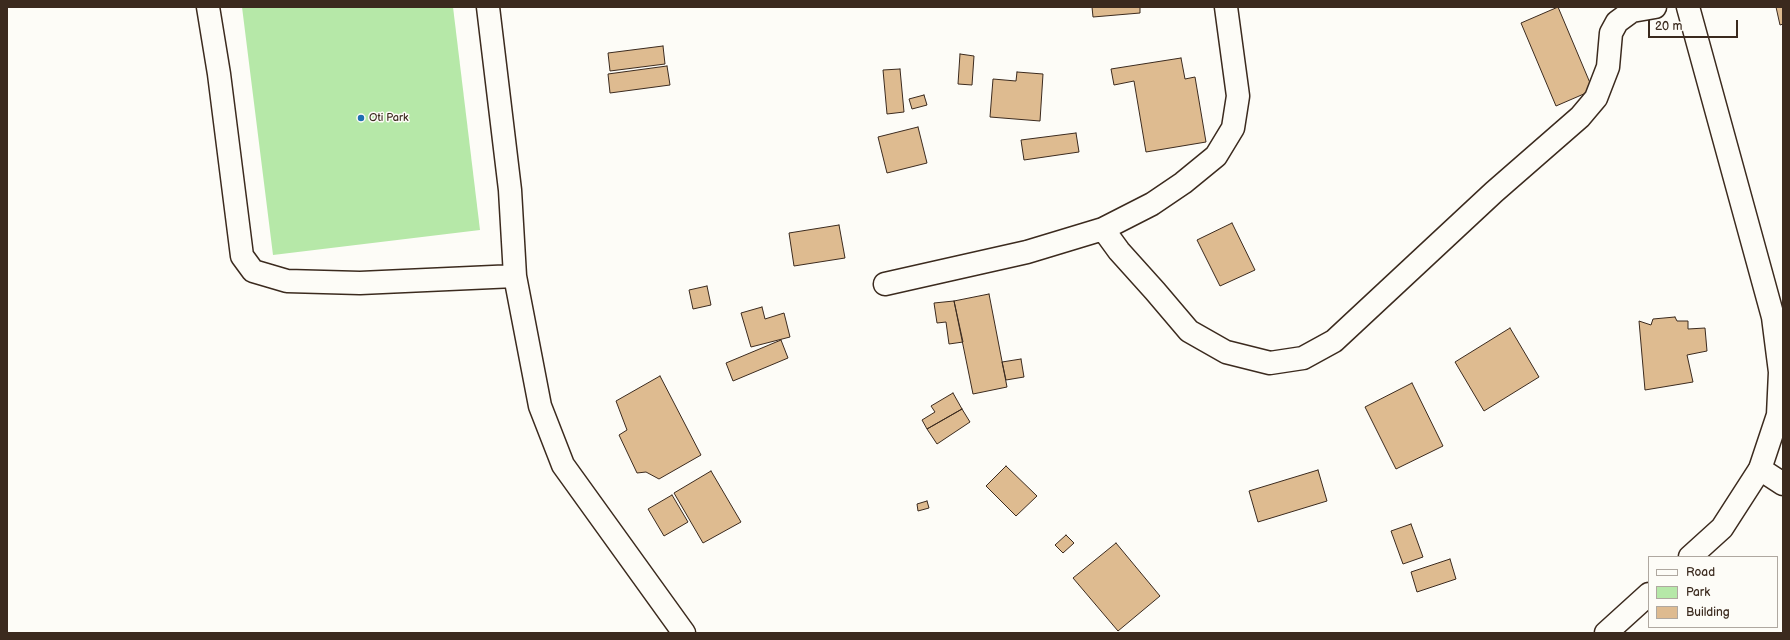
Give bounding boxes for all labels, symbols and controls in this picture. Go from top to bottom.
scale bar [1650,12,1740,38]
text: 20 m [1655,19,1682,34]
place label: Oti Park [369,111,408,125]
marker: Oti Park [356,113,366,123]
legend [1648,556,1778,628]
text: Road [1686,565,1715,580]
text: Park [1686,585,1710,600]
text: Building [1686,605,1730,620]

